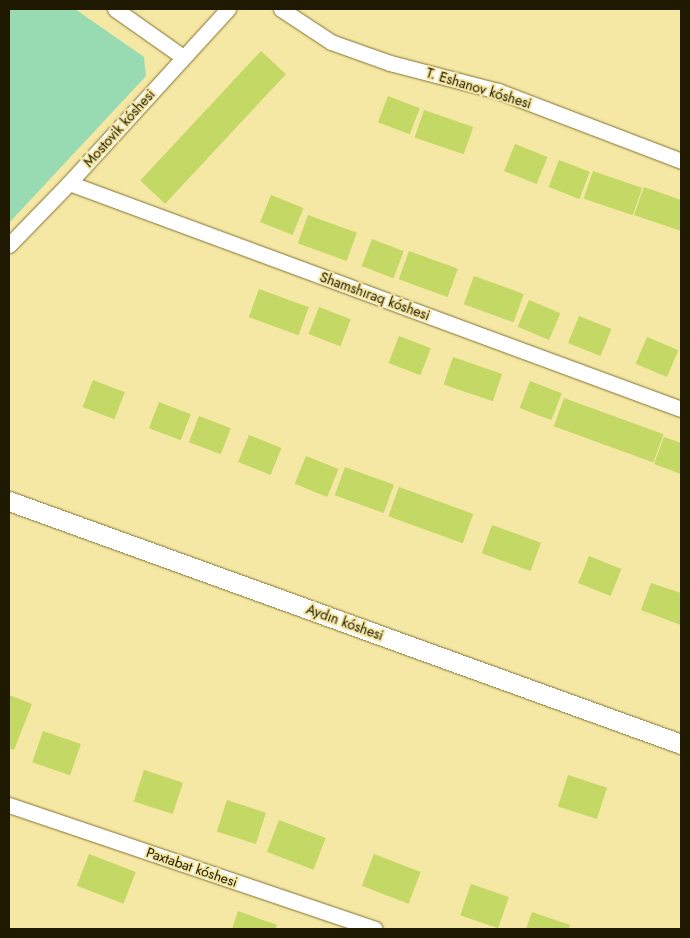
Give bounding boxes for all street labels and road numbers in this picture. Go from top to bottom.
street label: T. Eshanov kóshesi [424,64,534,112]
street label: Mostovik kóshesi [80,86,158,170]
street label: Shamshıraq kóshesi [318,268,432,324]
street label: Aydın kóshesi [304,600,386,644]
street label: Paxtabat kóshesi [144,844,240,890]

